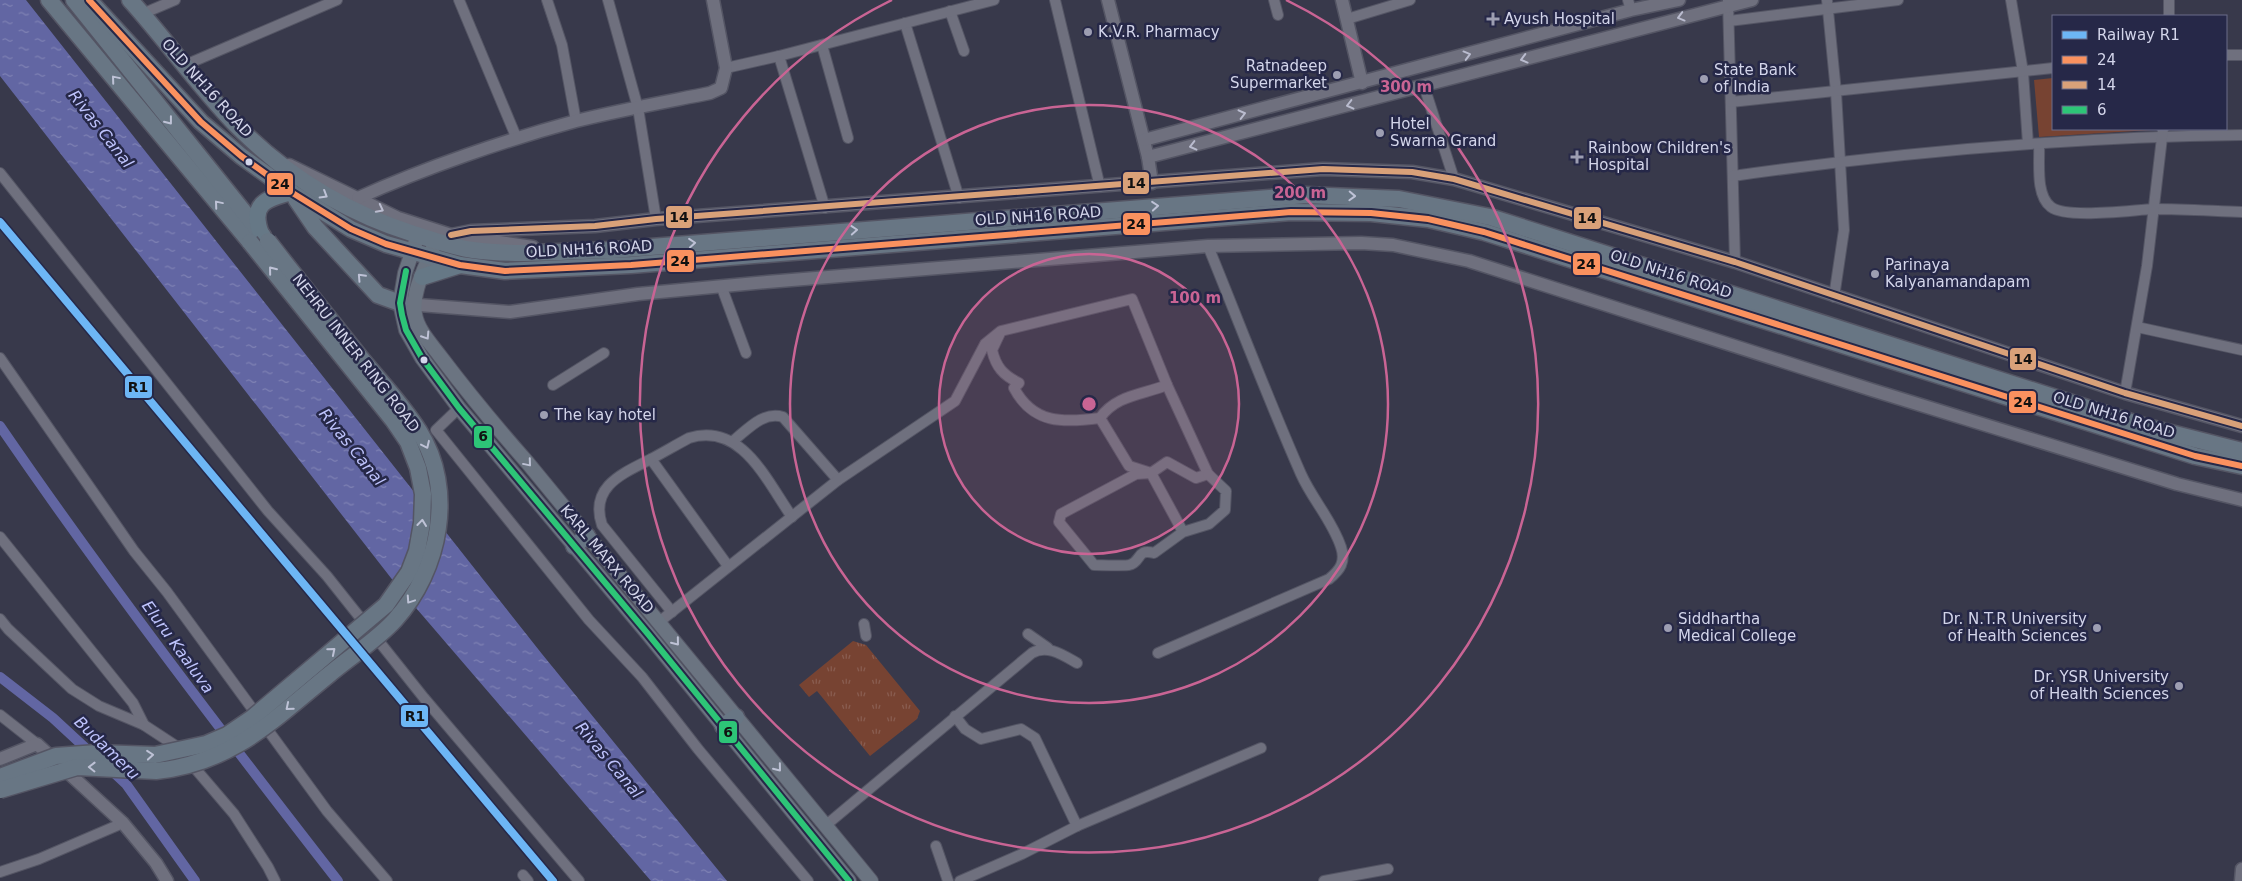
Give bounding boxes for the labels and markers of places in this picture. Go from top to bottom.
place label: Ayush Hospital [1504,10,1615,28]
marker: Ayush Hospital [1486,12,1500,26]
place label: K.V.R. Pharmacy [1098,23,1220,41]
marker: K.V.R. Pharmacy [1082,26,1094,38]
place label: Ratnadeep Supermarket [1230,57,1327,92]
place label: State Bank of India [1714,61,1796,96]
marker: Ratnadeep Supermarket [1331,69,1343,81]
marker: State Bank of India [1698,73,1710,85]
place label: Hotel Swarna Grand [1390,115,1496,150]
marker: Hotel Swarna Grand [1374,127,1386,139]
place label: Rainbow Children's Hospital [1588,139,1731,174]
marker: Rainbow Children's Hospital [1570,150,1584,164]
unlabelled marker [244,157,254,167]
place label: Parinaya Kalyanamandapam [1885,256,2030,291]
marker: Parinaya Kalyanamandapam [1869,268,1881,280]
unlabelled marker [419,355,429,365]
centre of rings [1080,395,1098,413]
place label: The kay hotel [553,406,656,424]
marker: The kay hotel [538,409,550,421]
place label: Siddhartha Medical College [1678,610,1796,645]
place label: Dr. N.T.R University of Health Sciences [1942,610,2087,645]
marker: Siddhartha Medical College [1662,622,1674,634]
marker: Dr. N.T.R University of Health Sciences [2091,622,2103,634]
place label: Dr. YSR University of Health Sciences [2030,668,2169,703]
marker: Dr. YSR University of Health Sciences [2173,680,2185,692]

